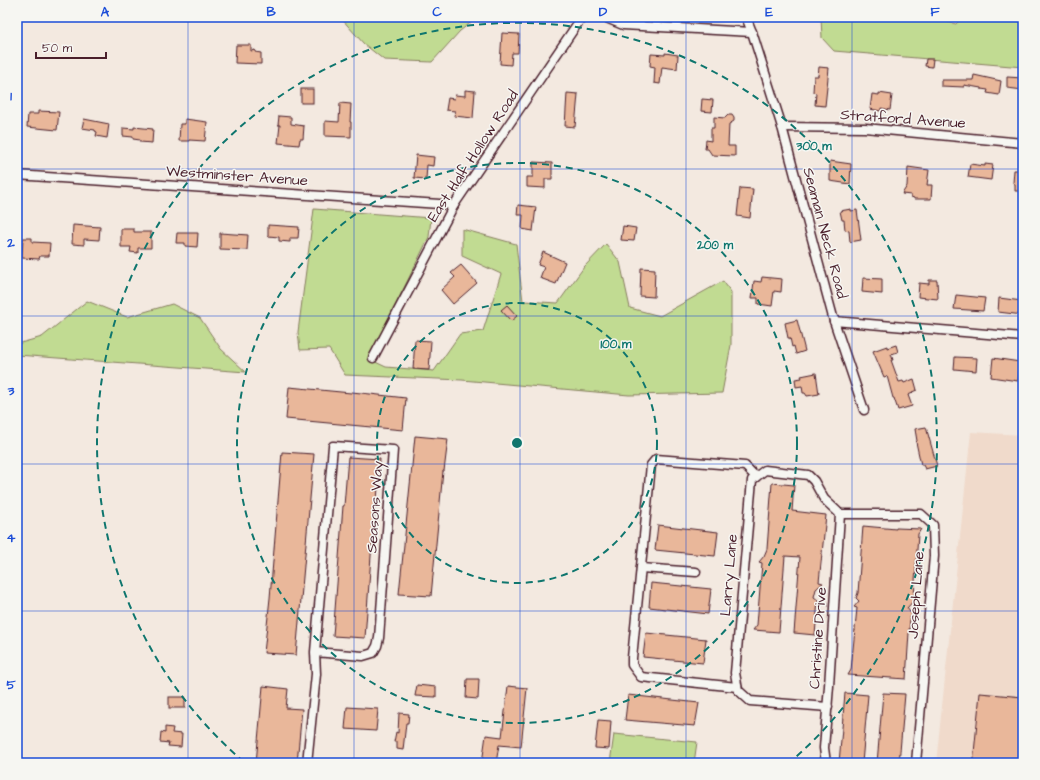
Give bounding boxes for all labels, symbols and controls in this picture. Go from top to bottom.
text: A [101,3,110,21]
text: B [266,3,276,21]
text: C [432,3,442,21]
text: D [599,3,608,21]
text: E [765,3,773,21]
text: F [930,3,940,21]
scale bar [36,34,106,60]
text: 50 m [42,40,73,57]
street label: East Half Hollow Road [422,86,524,226]
text: 1 [10,87,12,105]
street label: Stratford Avenue [840,104,966,134]
text: 300 m [795,138,832,155]
street label: Westminster Avenue [165,161,309,191]
street label: Seaman Neck Road [797,165,853,301]
text: 2 [6,234,15,252]
text: 200 m [696,237,734,254]
text: 100 m [601,336,632,353]
text: 3 [7,382,15,400]
centre of rings [510,436,524,450]
street label: Seasons Way [361,460,390,554]
text: 4 [7,529,16,547]
street label: Larry Lane [715,533,744,617]
street label: Joseph Lane [902,551,930,639]
street label: Christine Drive [804,586,832,690]
text: 5 [6,676,16,694]

